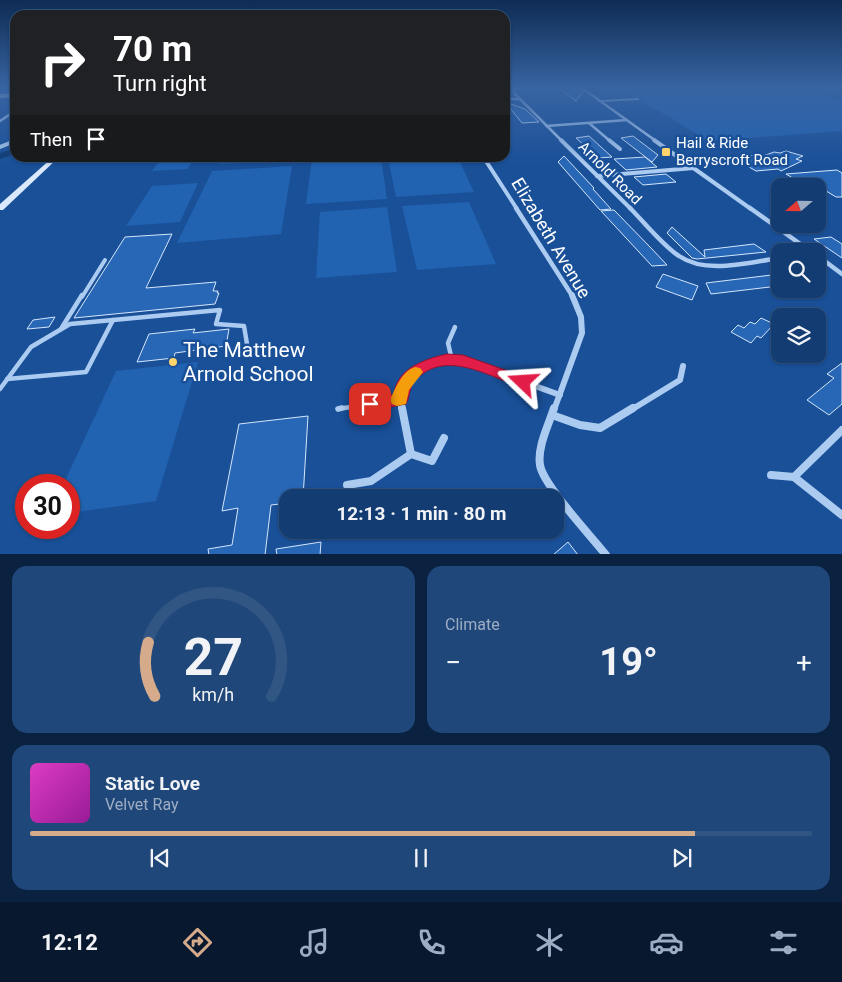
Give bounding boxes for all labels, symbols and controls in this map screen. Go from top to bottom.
text: 70 m [113,29,192,70]
icon: right [30,30,95,95]
text: Turn right [113,71,207,96]
icon: arrive [82,125,110,153]
text: Then [30,128,72,151]
place label: Hail & Ride Berryscroft Road [676,134,788,169]
street label: Arnold Road [575,138,645,208]
marker: Hail & Ride Berryscroft Road [660,146,672,158]
street label: Elizabeth Avenue [507,174,596,302]
north arrow [771,178,826,232]
map controls [771,178,826,363]
button: search [771,243,826,298]
button: layers [771,308,826,363]
place label: The Matthew Arnold School [183,338,314,386]
position arrow [496,355,548,407]
marker: The Matthew Arnold School [167,356,179,368]
pin [349,383,391,425]
icon: arrive [356,390,384,418]
speed limit sign: 30 [15,474,80,539]
text: 12:13 · 1 min · 80 m [336,502,507,525]
text: Climate [445,615,500,634]
text: 27 [184,627,243,688]
text: 19° [599,640,658,684]
text: − [445,646,461,679]
text: + [796,646,812,679]
text: km/h [193,684,234,705]
text: Static Love [105,772,200,795]
text: Velvet Ray [105,795,179,814]
icon: previous [146,844,174,872]
icon: pause [407,844,435,872]
icon: next [668,844,696,872]
icon: directions [180,925,215,960]
icon: music [297,925,332,960]
icon: phone [414,925,449,960]
icon: climate [532,925,567,960]
icon: car [649,925,684,960]
icon: filters [766,925,801,960]
text: 12:12 [41,930,98,955]

